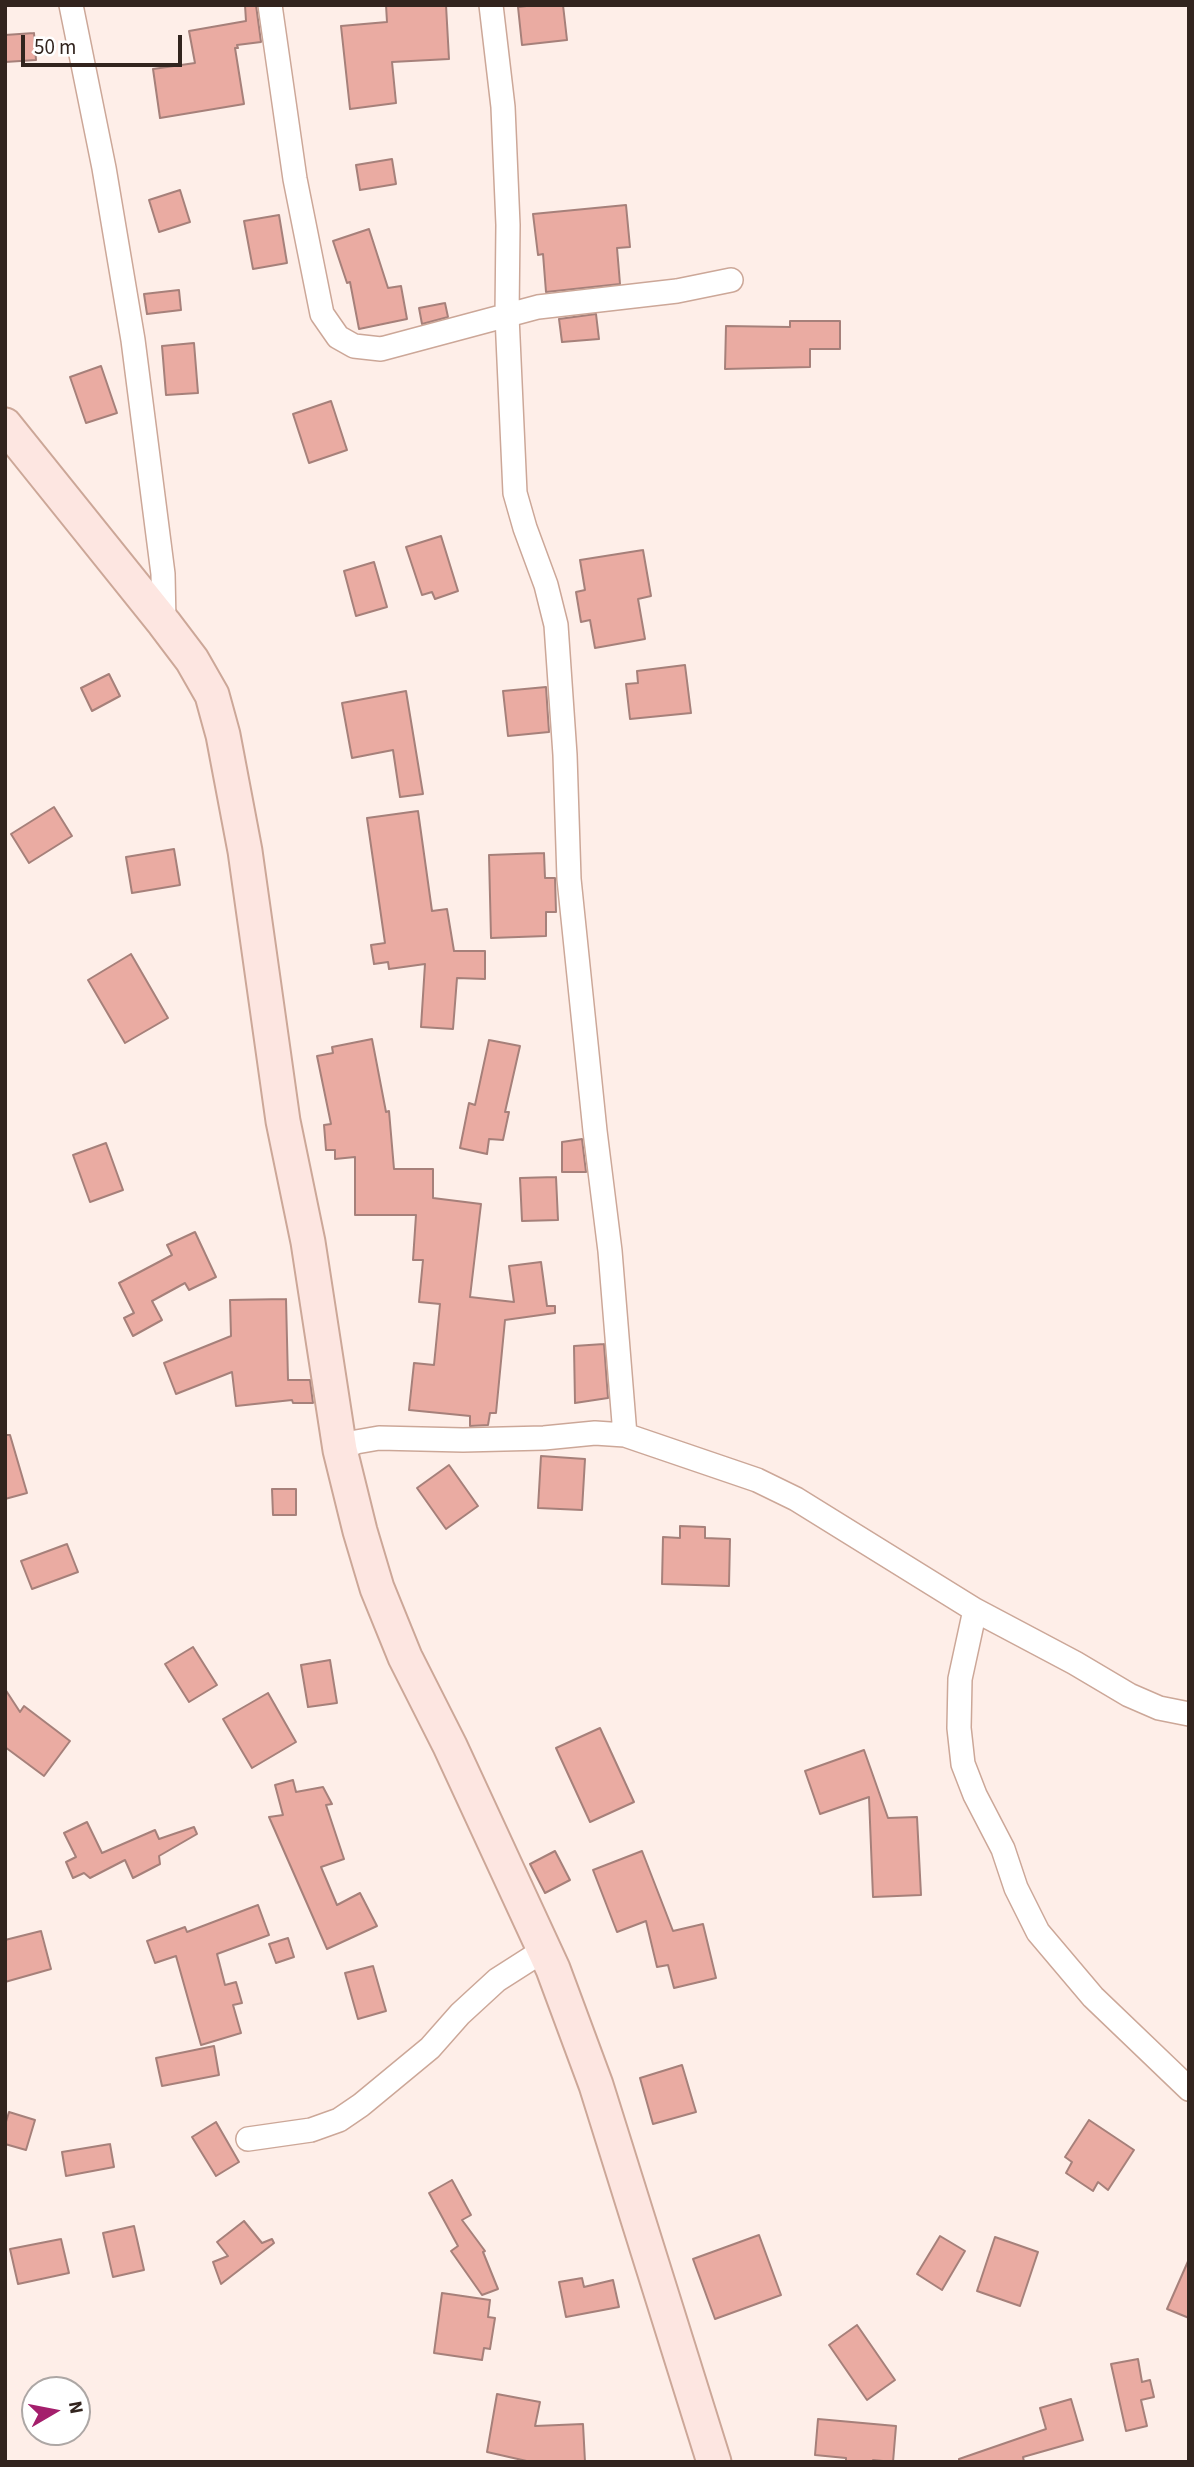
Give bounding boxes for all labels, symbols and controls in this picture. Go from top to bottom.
scale bar [24,21,186,65]
text: 50 m [34,32,76,62]
north arrow [21,2376,91,2446]
text: N [61,2399,90,2416]

